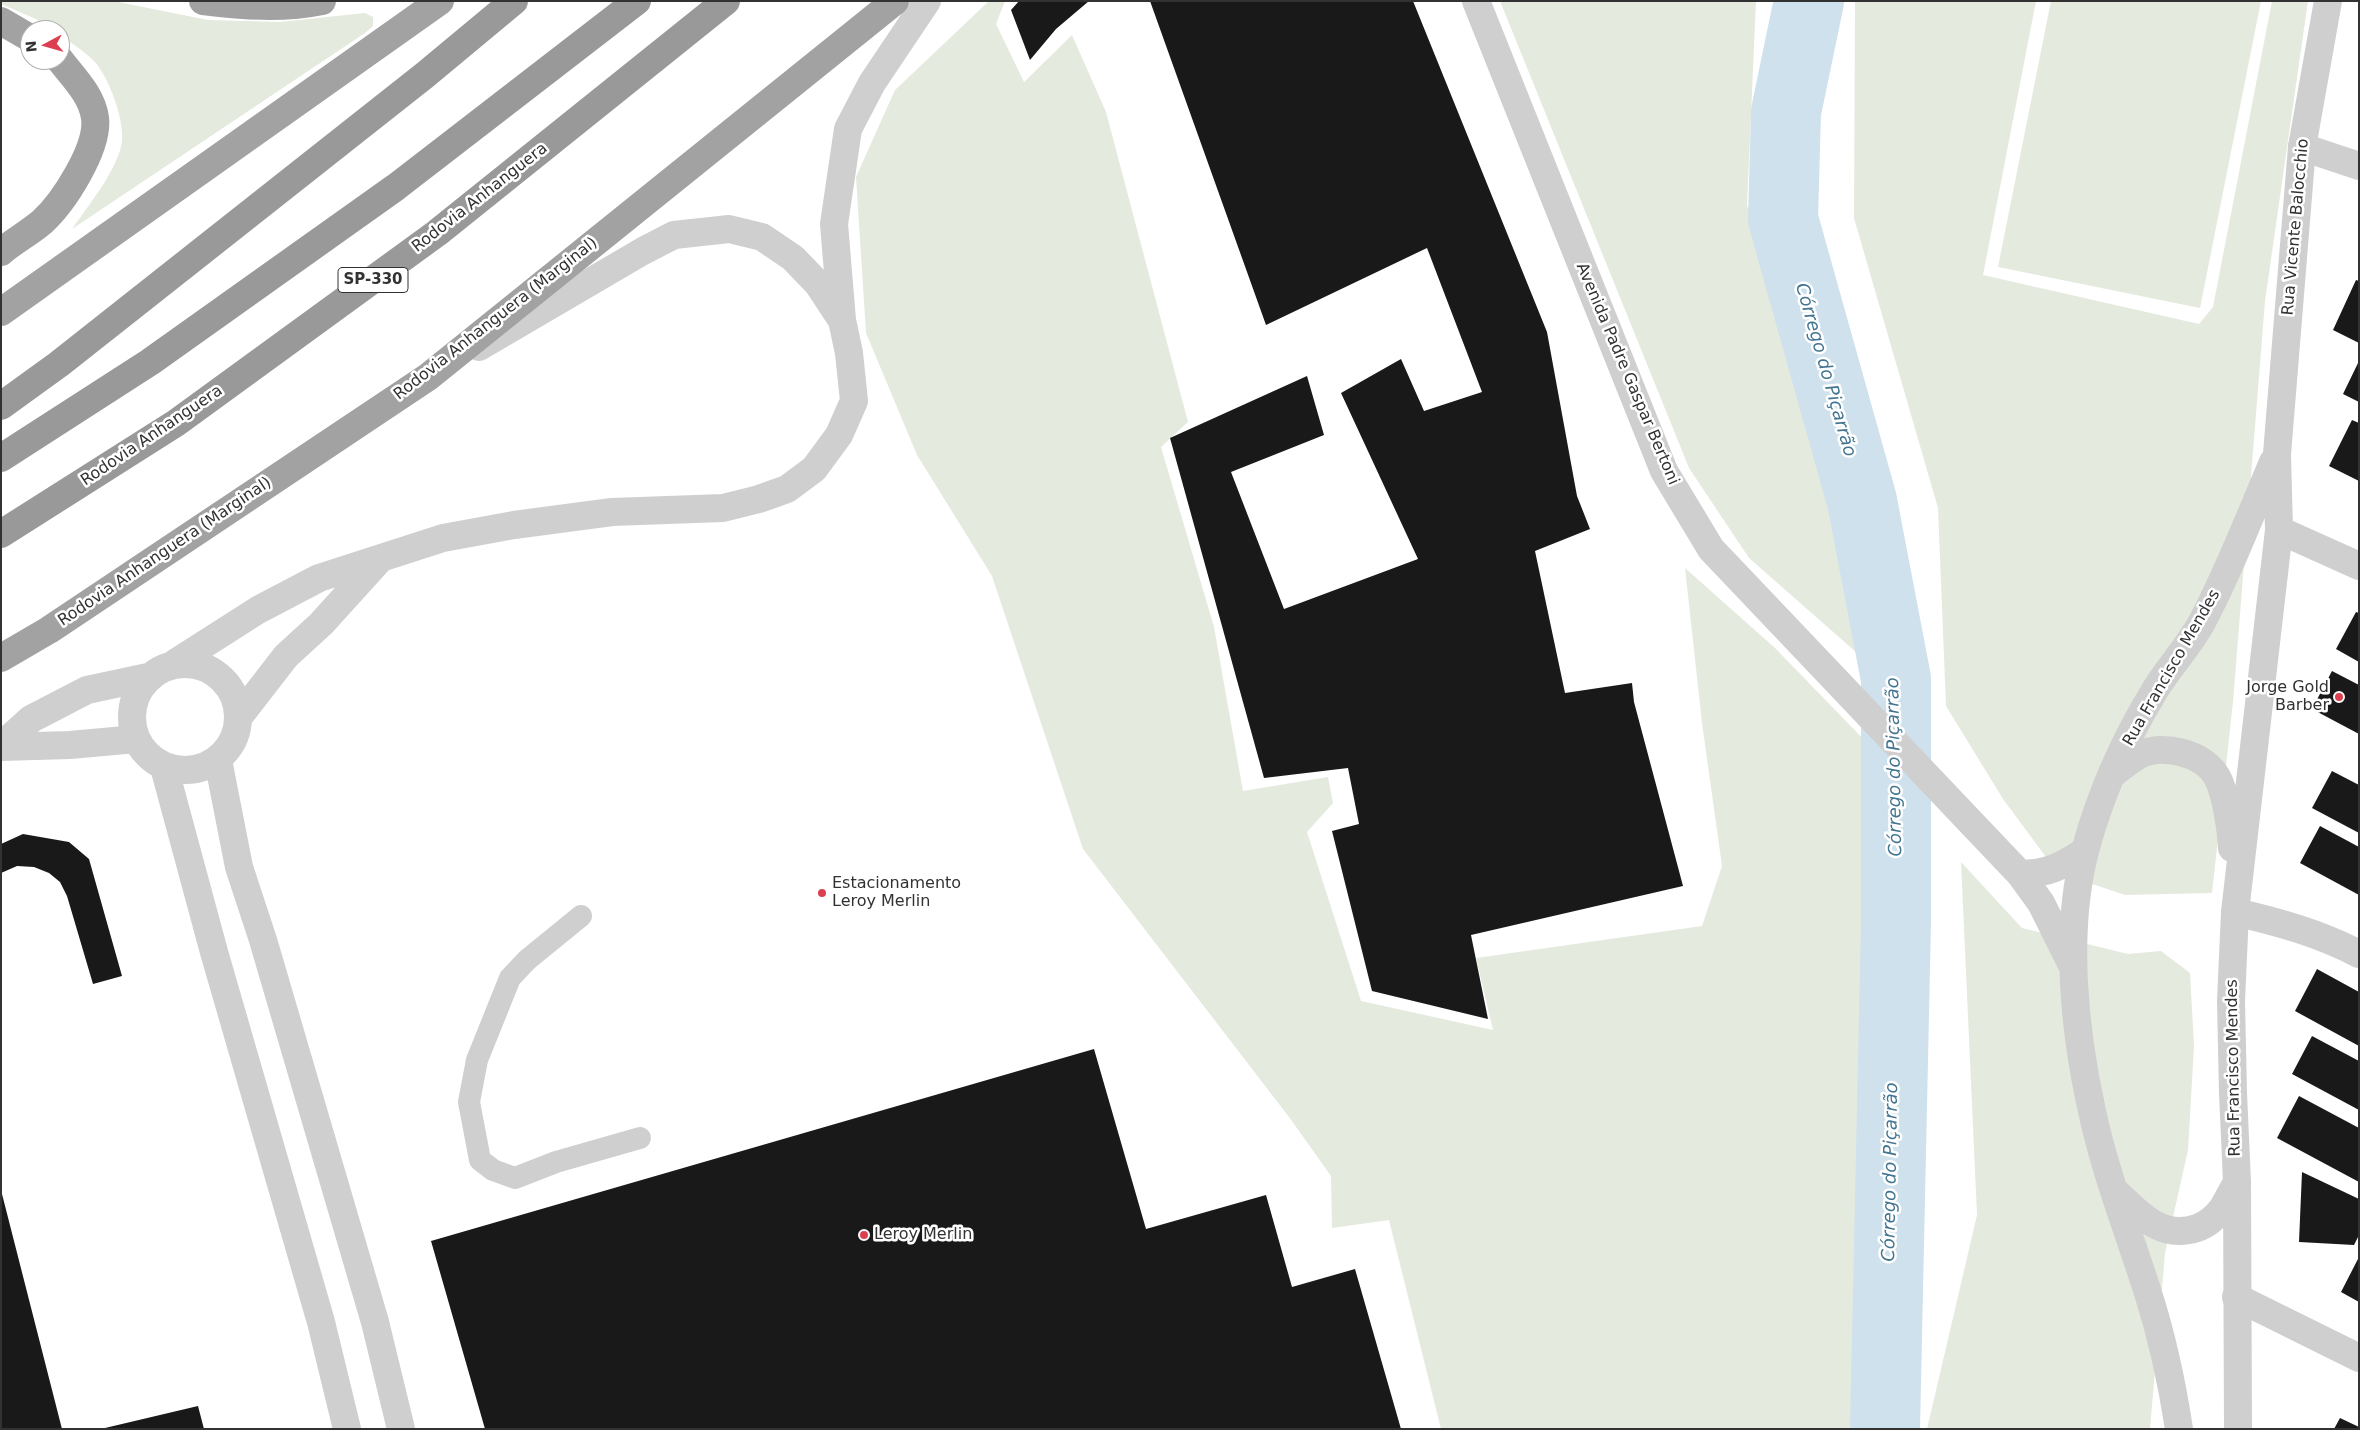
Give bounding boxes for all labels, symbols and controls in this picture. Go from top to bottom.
north arrow [20,20,70,70]
text: N [23,40,40,53]
street label: Rua Vicente Balocchio [2279,138,2313,316]
street label: Rodovia Anhanguera [408,139,552,257]
street label: Rodovia Anhanguera (Marginal) [390,234,602,404]
street label: Avenida Padre Gaspar Bertoni [1571,260,1683,488]
road number: SP-330 [338,268,408,292]
water label: Córrego do Piçarrão [1790,281,1860,459]
street label: Rodovia Anhanguera [78,381,226,491]
street label: Rodovia Anhanguera (Marginal) [55,473,275,631]
street label: Rua Francisco Mendes [2119,586,2225,750]
water label: Córrego do Piçarrão [1883,677,1907,857]
place label: Jorge Gold Barber [2246,678,2329,716]
marker: Jorge Gold Barber [2333,691,2345,703]
place label: Estacionamento Leroy Merlin [832,874,961,912]
marker: Estacionamento Leroy Merlin [816,887,828,899]
street label: Rua Francisco Mendes [2223,979,2245,1157]
water label: Córrego do Piçarrão [1879,1082,1903,1262]
place label: Leroy Merlin [874,1225,972,1245]
marker: Leroy Merlin [858,1229,870,1241]

